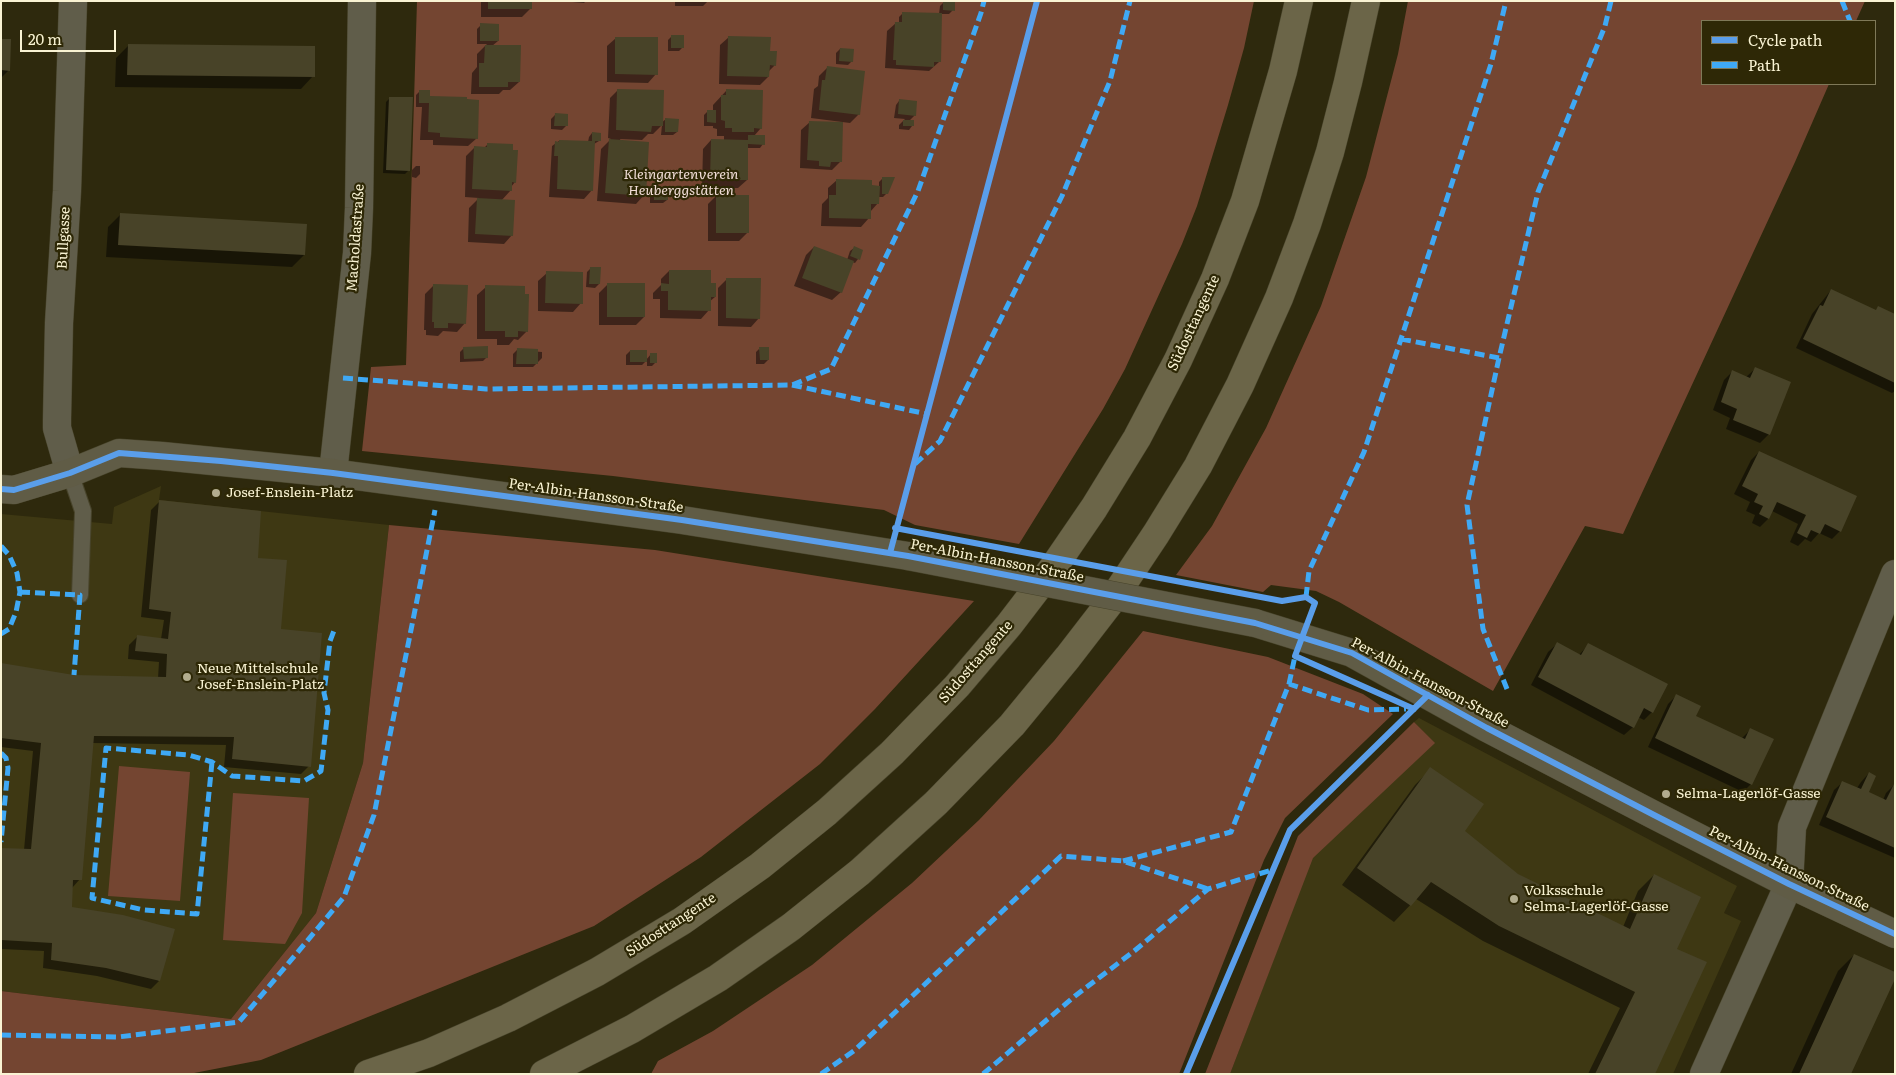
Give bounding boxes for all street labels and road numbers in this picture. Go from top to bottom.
street label: Macholdastraße [344,183,368,293]
street label: Bullgasse [54,206,74,270]
street label: Südosttangente [1164,272,1224,374]
street label: Per-Albin-Hansson-Straße [507,475,685,517]
street label: Per-Albin-Hansson-Straße [909,536,1085,586]
street label: Südosttangente [936,617,1016,707]
street label: Per-Albin-Hansson-Straße [1348,634,1512,732]
street label: Per-Albin-Hansson-Straße [1706,823,1872,915]
street label: Südosttangente [623,890,719,960]

